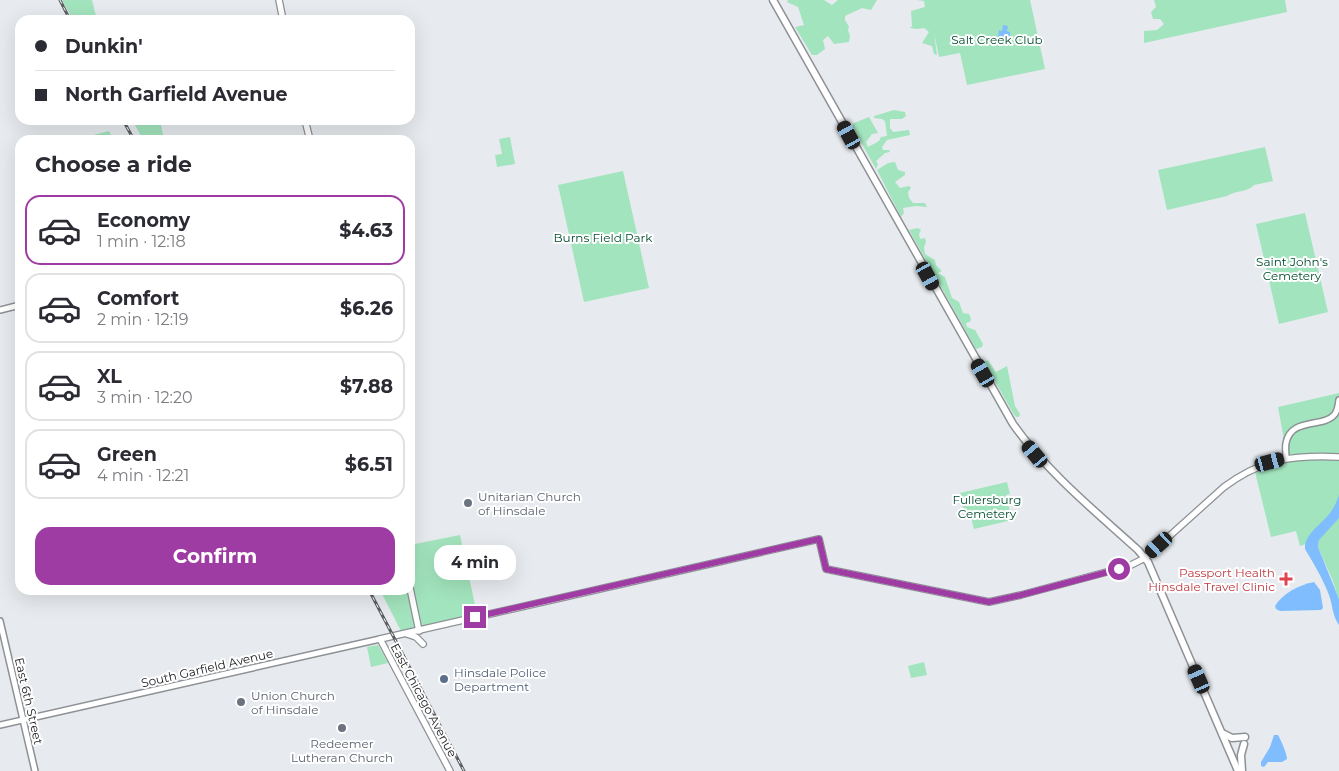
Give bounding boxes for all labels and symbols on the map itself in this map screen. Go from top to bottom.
park label: Salt Creek Club [951,32,1043,47]
car [835,118,862,152]
park label: Burns Field Park [554,230,653,245]
park label: Saint John's Cemetery [1256,254,1328,283]
car [914,259,941,293]
car [969,356,996,390]
car [1019,438,1050,470]
car [1253,451,1286,473]
place label: Unitarian Church of Hinsdale [478,489,581,518]
park label: Fullersburg Cemetery [953,492,1021,521]
marker: Unitarian Church of Hinsdale [462,497,474,509]
car [1142,529,1175,561]
callout: 4 min [434,544,516,580]
route start [1108,558,1130,580]
place label: Passport Health Hinsdale Travel Clinic [1148,565,1275,594]
marker: Passport Health Hinsdale Travel Clinic [1279,572,1293,586]
route end [464,606,486,628]
street label: East Chicago Avenue [388,641,460,759]
street label: South Garfield Avenue [140,646,274,690]
street label: East 6th Street [12,656,46,746]
car [1186,662,1211,696]
place label: Hinsdale Police Department [454,665,546,694]
marker: Hinsdale Police Department [438,673,450,685]
place label: Union Church of Hinsdale [251,688,335,717]
marker: Union Church of Hinsdale [235,696,247,708]
marker: Redeemer Lutheran Church [336,722,348,734]
place label: Redeemer Lutheran Church [291,736,393,765]

